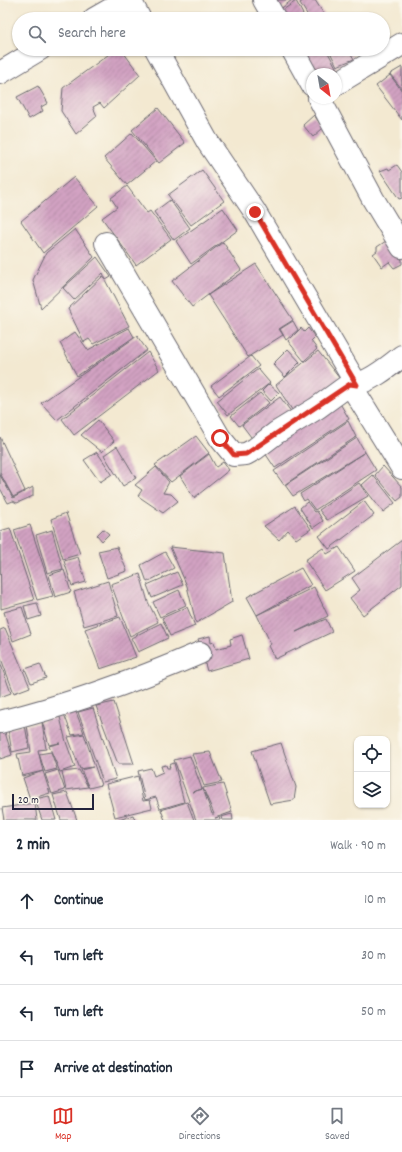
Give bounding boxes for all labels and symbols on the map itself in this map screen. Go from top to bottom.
north arrow [306,68,342,104]
route end [246,203,264,221]
route start [211,429,229,447]
scale bar [12,792,94,811]

